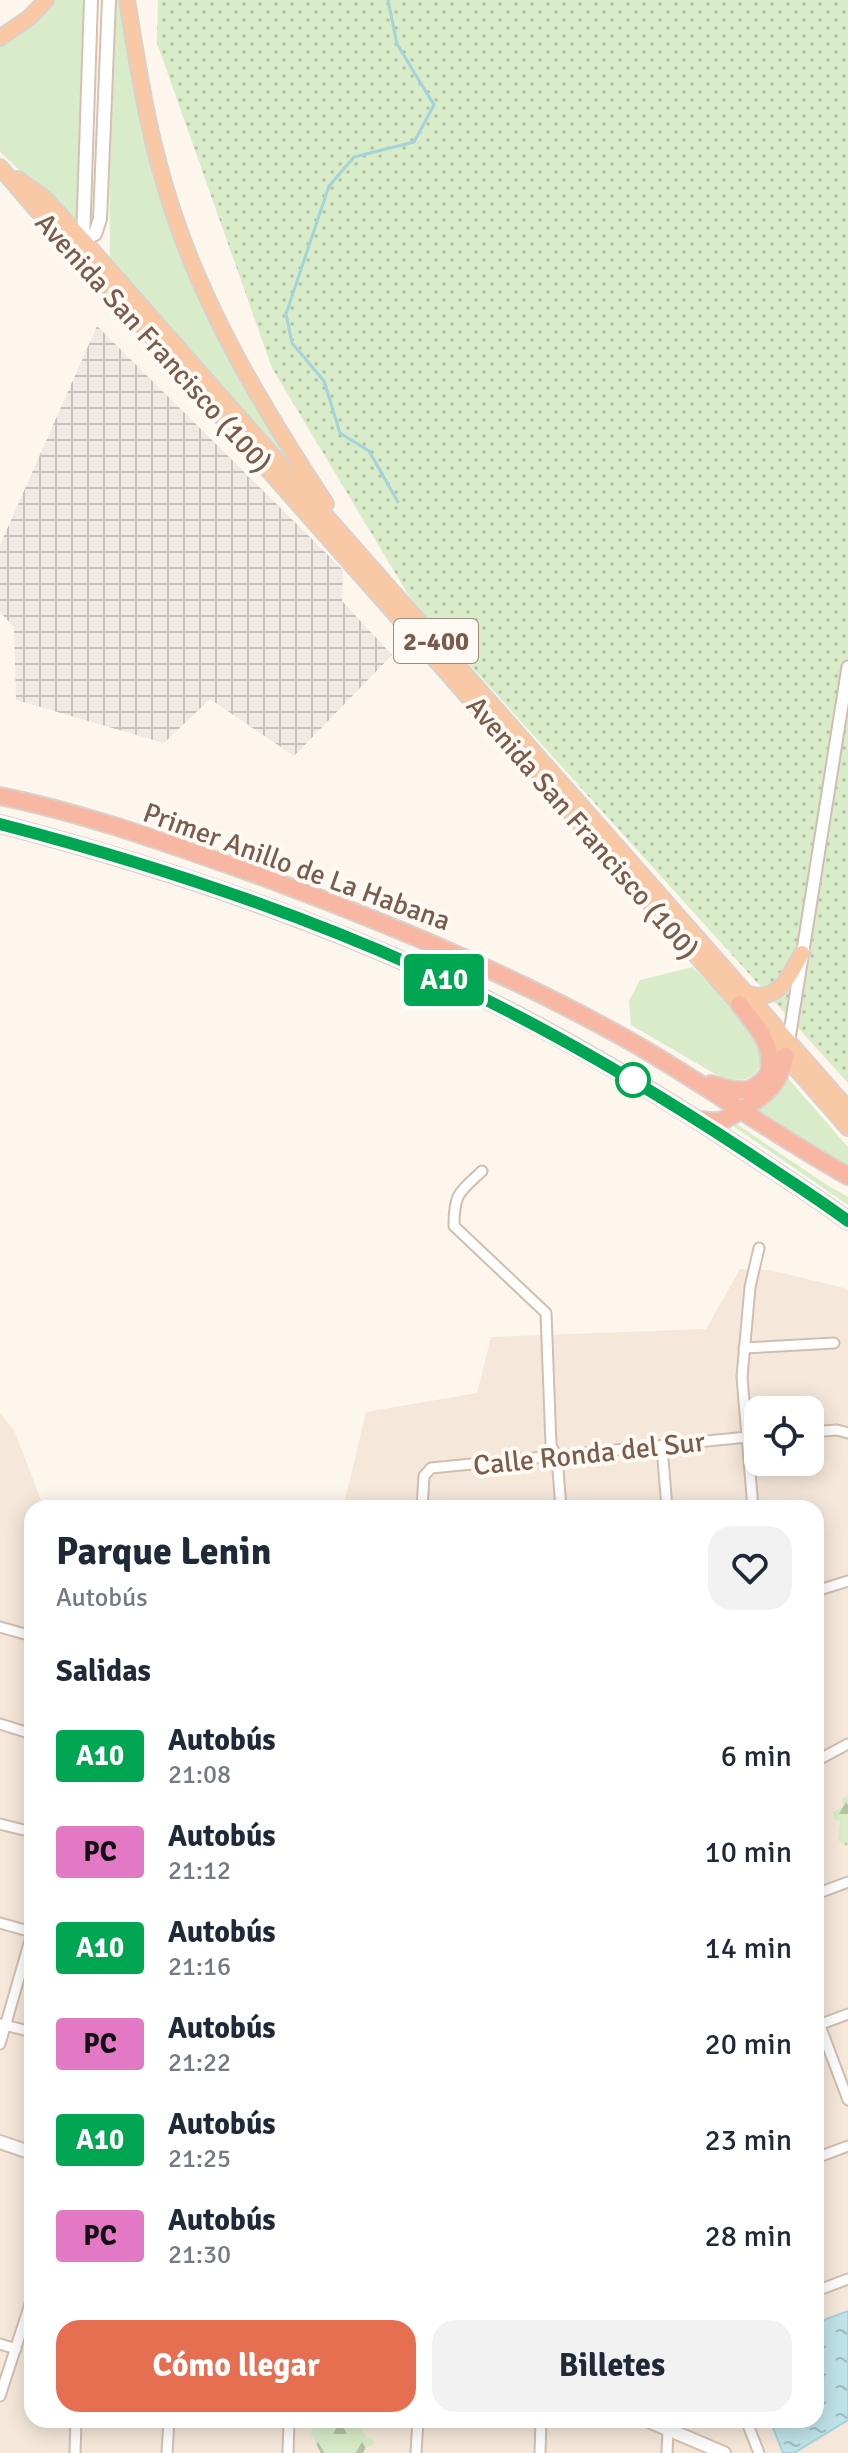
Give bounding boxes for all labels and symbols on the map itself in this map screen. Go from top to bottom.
street label: Avenida San Francisco (100) [28,206,279,479]
road number: 2-400 [394,619,478,663]
street label: Avenida San Francisco (100) [459,689,706,966]
street label: Primer Anillo de La Habana [138,795,455,938]
line badge: A10 [398,954,490,1006]
unlabelled marker [616,1063,650,1097]
street label: Calle Ronda del Sur [472,1425,707,1483]

